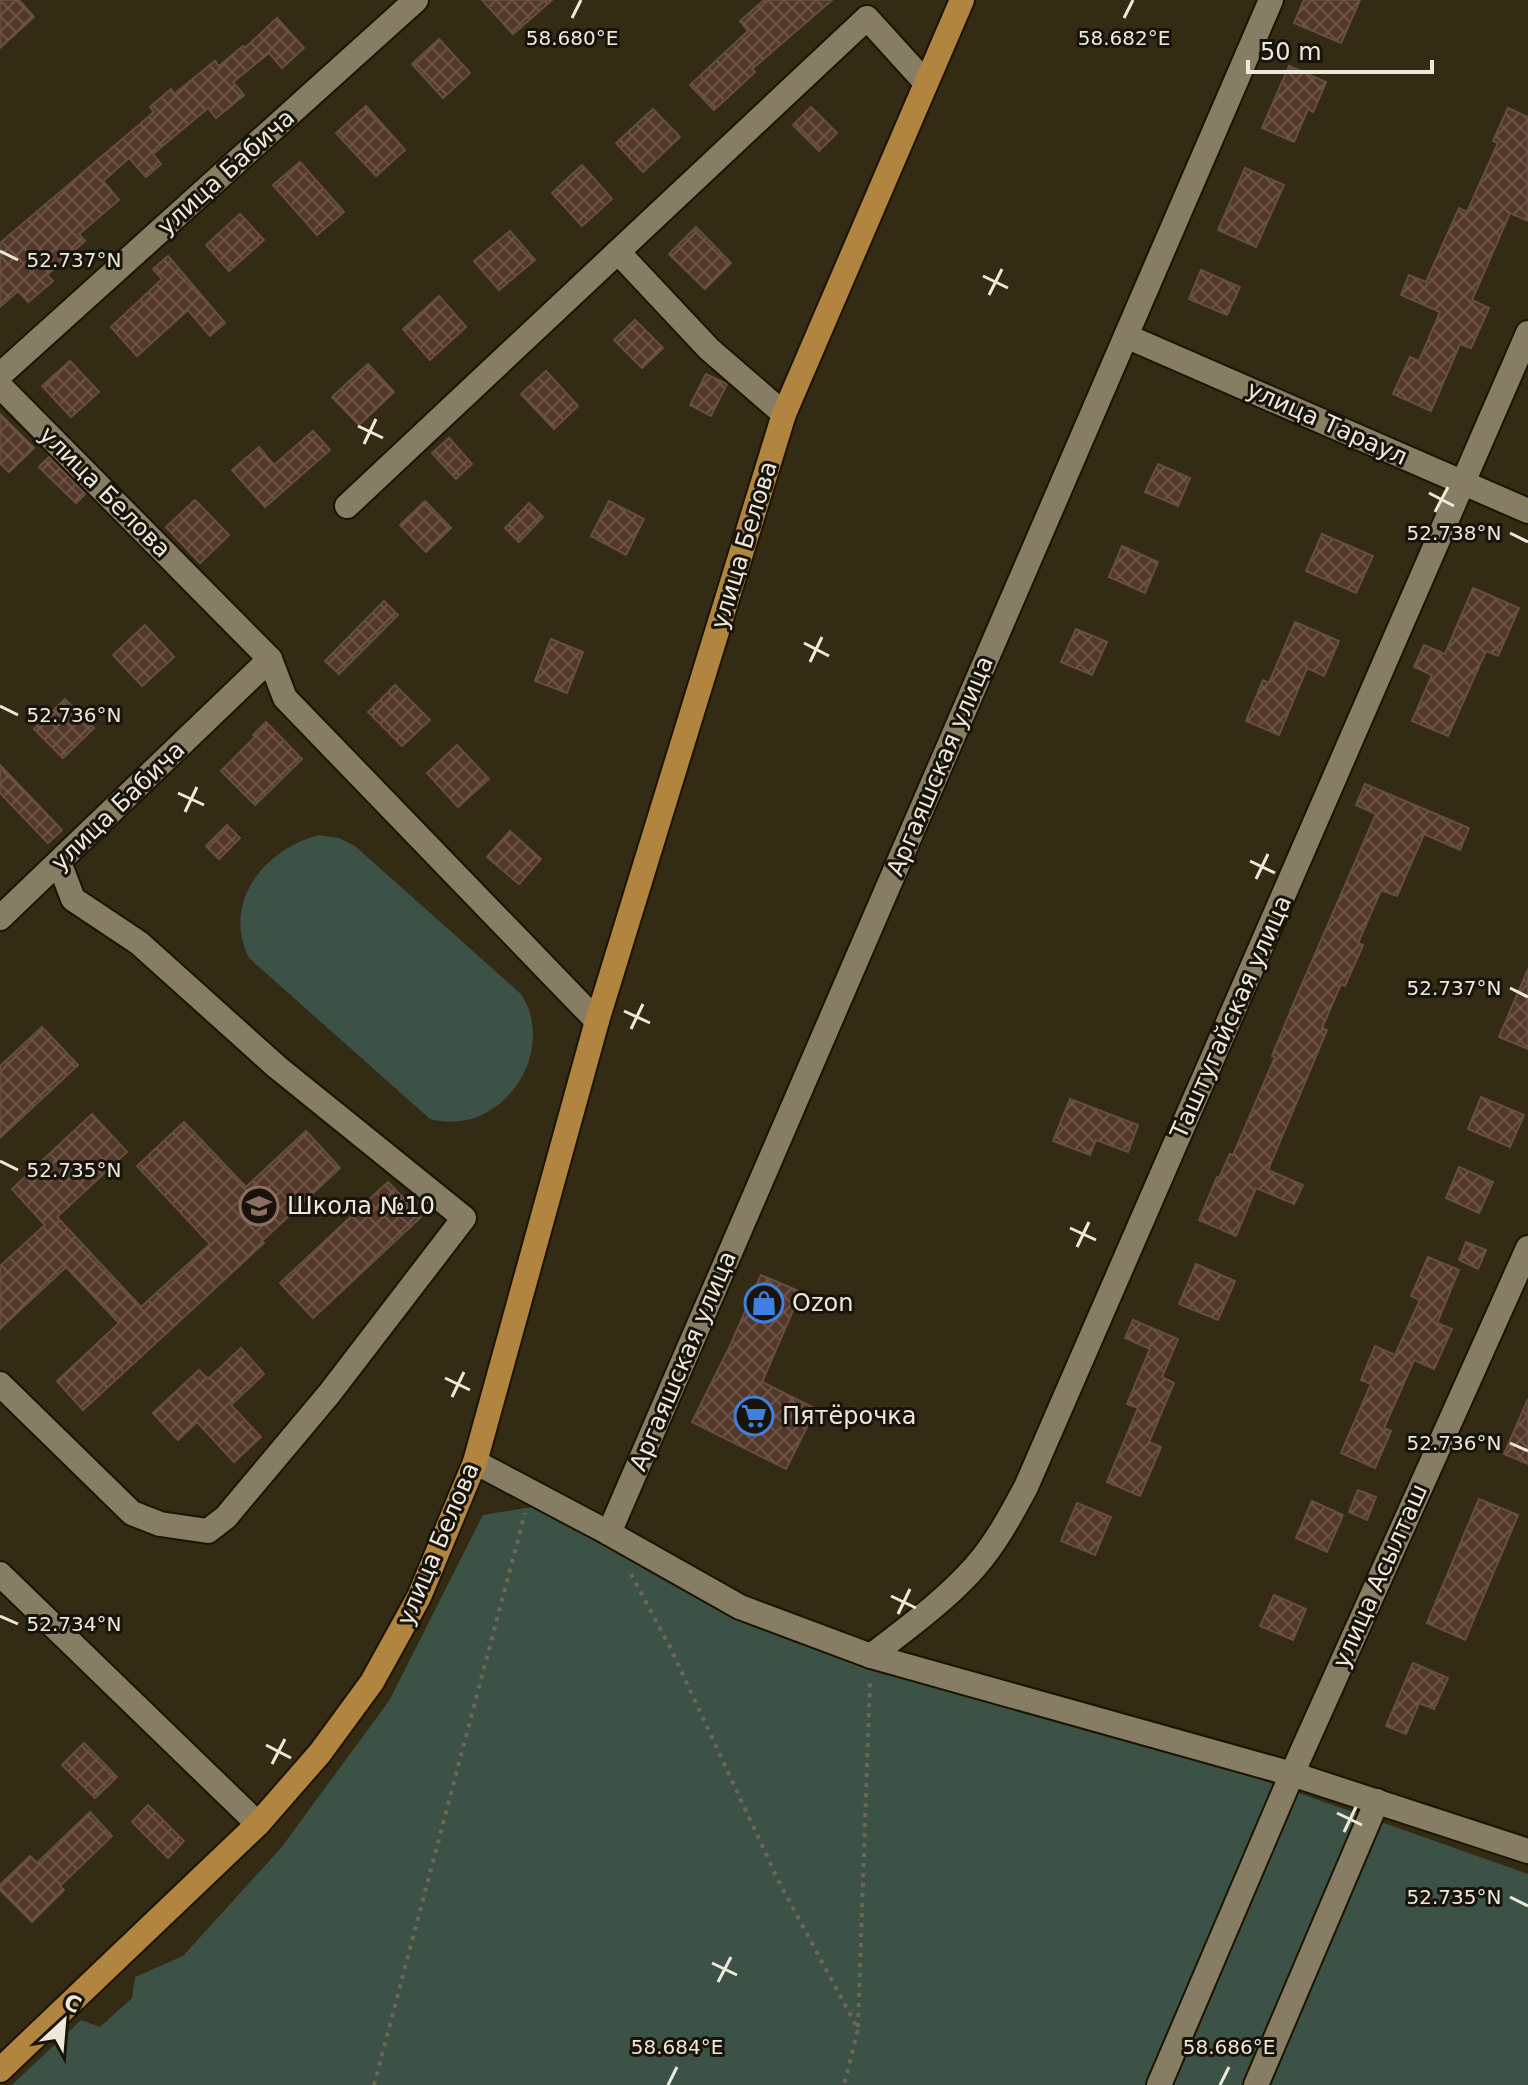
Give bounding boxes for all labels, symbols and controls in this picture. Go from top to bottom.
scale bar [1248,24,1432,74]
text: 58.680°E [526,26,618,50]
text: 58.682°E [1078,26,1170,50]
text: 50 m [1260,38,1322,66]
street label: улица Бабича [152,103,300,241]
text: 52.737°N [27,248,121,272]
street label: улица Тараул [1242,375,1412,471]
street label: улица Белова [34,421,176,563]
street label: улица Белова [705,458,783,632]
text: 52.738°N [1407,521,1501,545]
street label: Аргаяшская улица [881,652,999,880]
text: 52.736°N [27,703,121,727]
street label: улица Бабича [46,735,190,877]
street label: Таштугайская улица [1164,891,1297,1144]
text: 52.737°N [1407,976,1501,1000]
text: 52.735°N [27,1158,121,1182]
school or university icon: Школа №10 [238,1185,280,1227]
place label: Школа №10 [287,1192,435,1220]
street label: Аргаяшская улица [624,1247,742,1475]
shop icon: Ozon [743,1282,785,1324]
place label: Ozon [792,1289,853,1317]
supermarket icon: Пятёрочка [733,1395,775,1437]
place label: Пятёрочка [782,1402,917,1430]
text: 52.736°N [1407,1431,1501,1455]
street label: улица Белова [391,1458,485,1630]
street label: улица Асылташ [1327,1480,1433,1672]
text: 52.734°N [27,1612,121,1636]
text: 52.735°N [1407,1885,1501,1909]
north arrow [24,1981,104,2061]
text: С [60,1989,85,2018]
text: 58.684°E [631,2035,723,2059]
text: 58.686°E [1183,2035,1275,2059]

